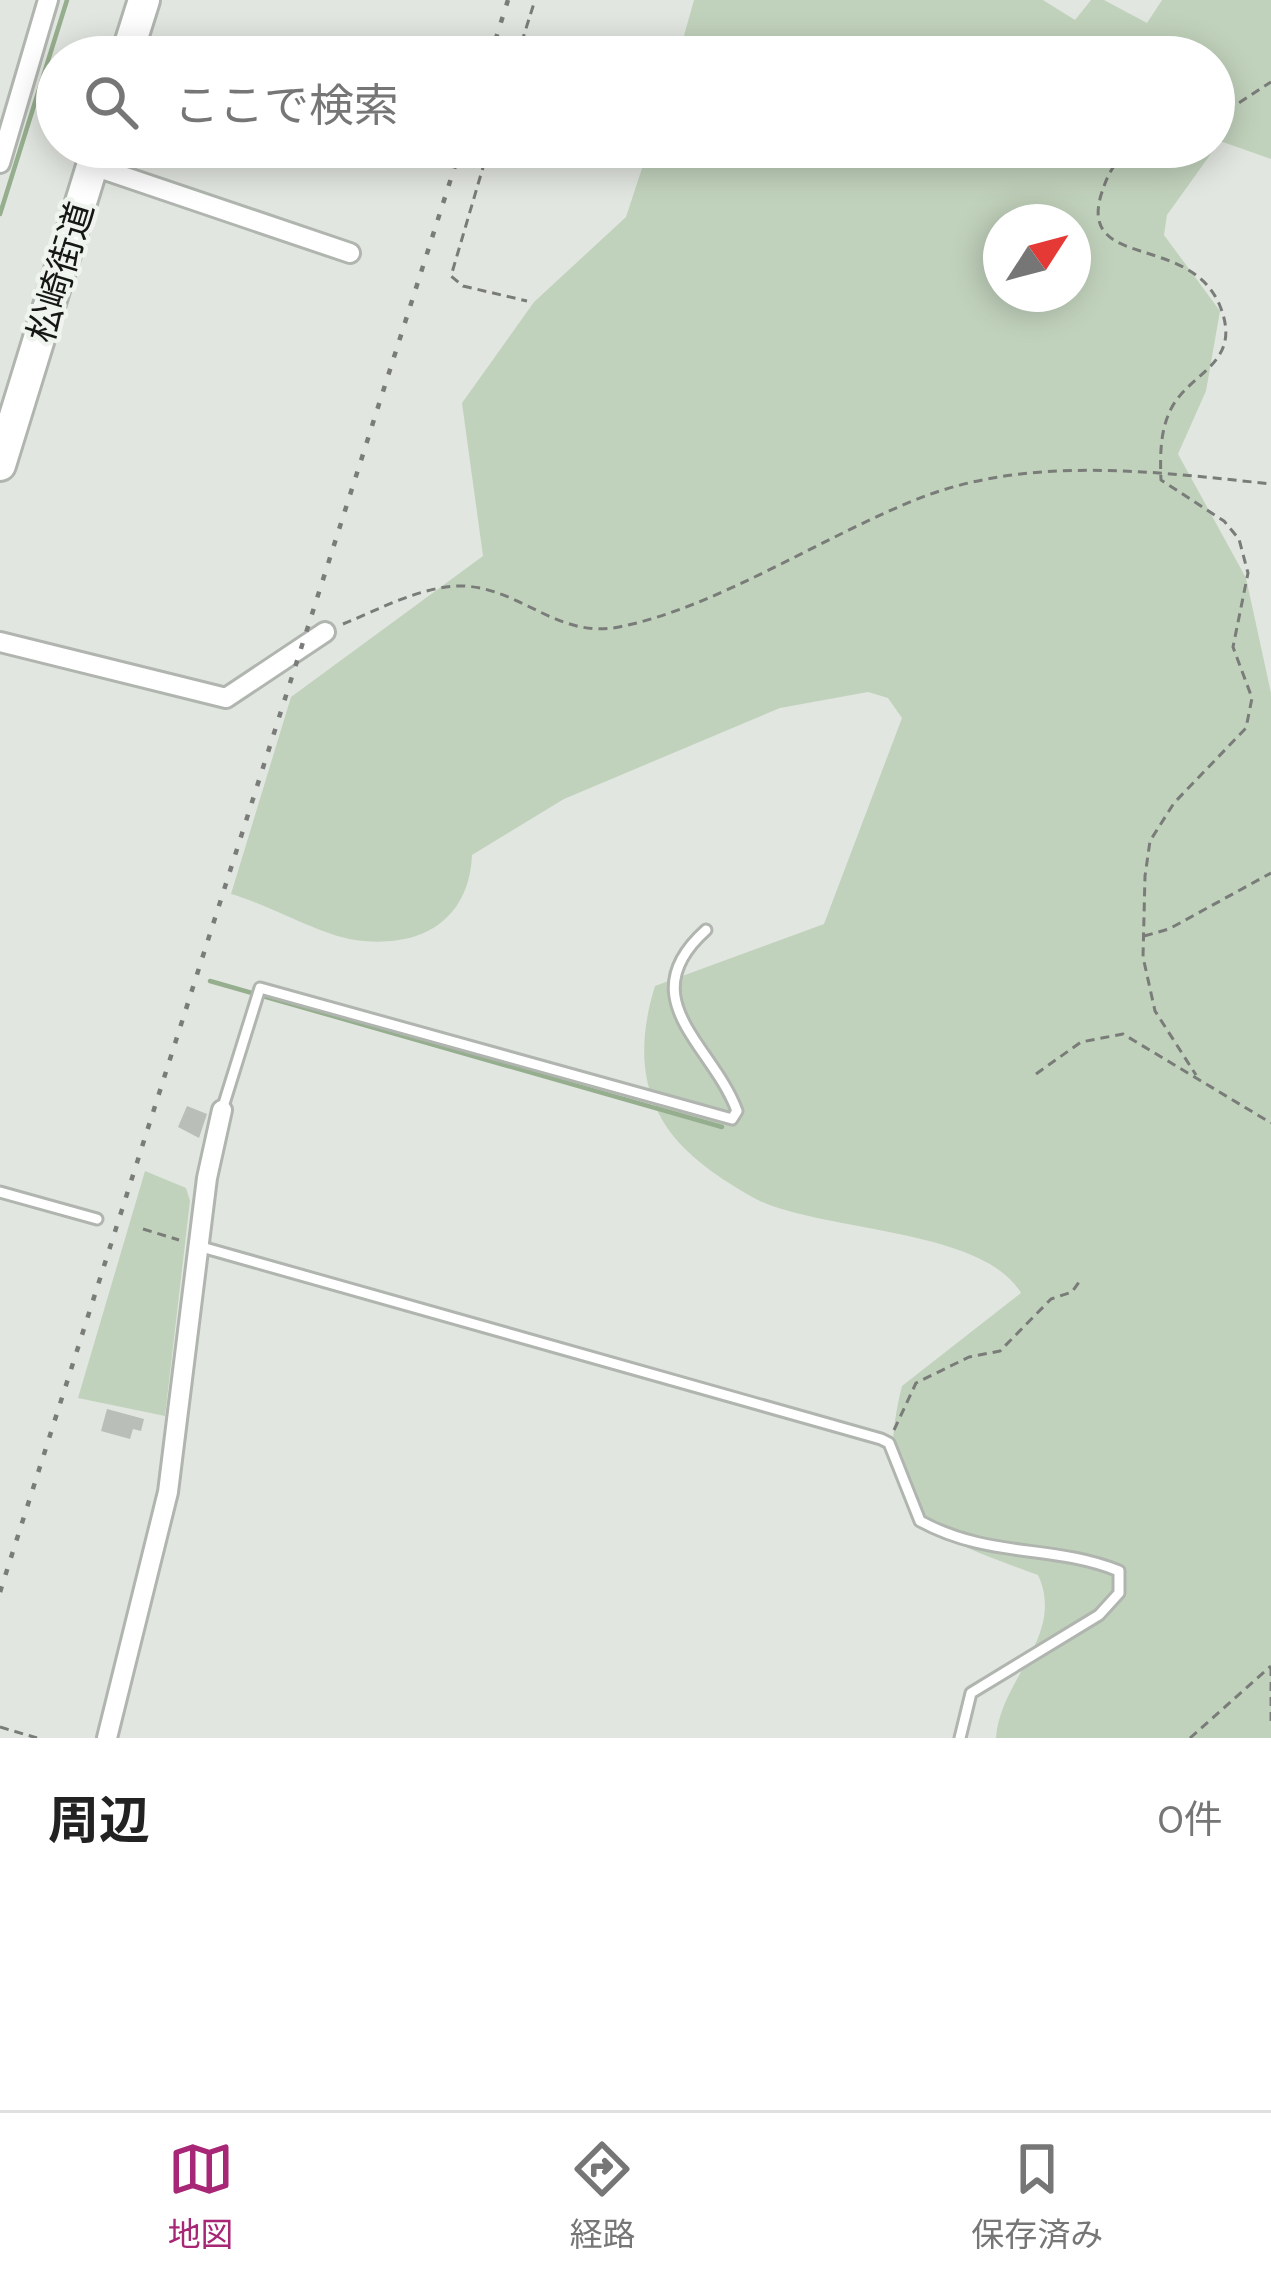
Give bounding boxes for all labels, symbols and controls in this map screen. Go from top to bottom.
search box [36,36,1235,168]
icon: search [78,69,144,135]
text: ここで検索 [174,76,399,135]
street label: 松崎街道 [17,196,104,348]
north arrow [983,204,1091,312]
text: 周辺 [48,1787,150,1854]
text: 0件 [1157,1794,1223,1845]
tab: 地図 [168,2136,234,2256]
tab: 経路 [569,2136,635,2256]
tab: 保存済み [971,2136,1103,2256]

